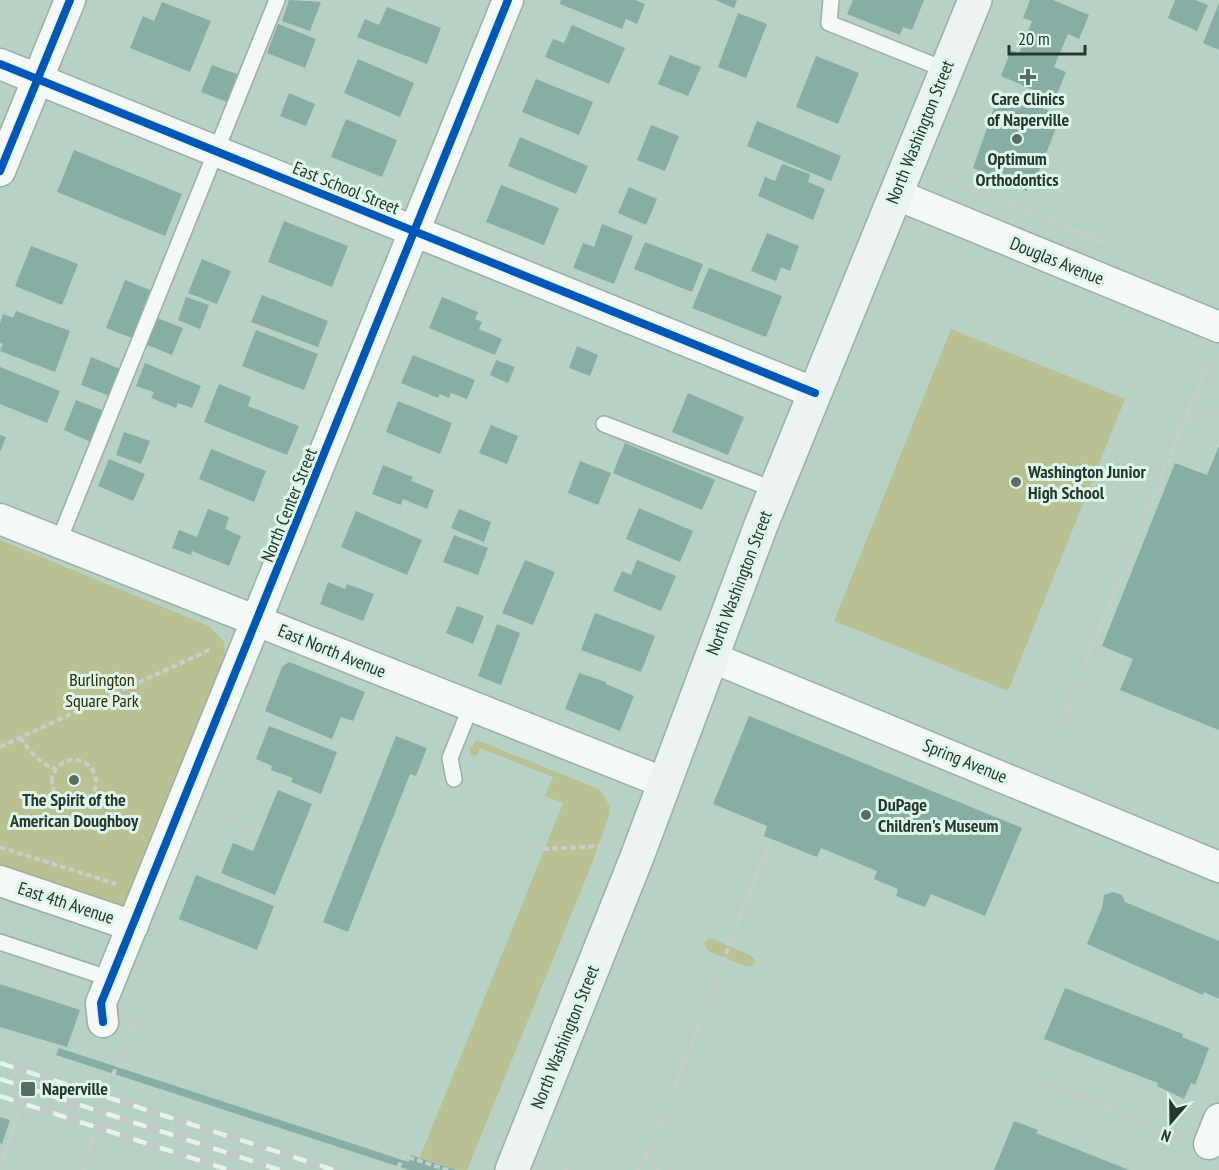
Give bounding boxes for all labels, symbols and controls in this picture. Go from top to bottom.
scale bar [1009,18,1086,56]
text: 20 m [1018,27,1050,50]
street label: North Washington Street [880,57,959,207]
marker: Care Clinics of Naperville [1019,68,1037,86]
place label: Care Clinics of Naperville [987,87,1069,131]
marker: Optimum Orthodontics [1010,132,1024,146]
place label: Optimum Orthodontics [976,147,1059,191]
street label: East School Street [290,156,403,219]
street label: Douglas Avenue [1007,231,1107,290]
street label: North Center Street [255,444,322,565]
place label: Washington Junior High School [1027,460,1146,504]
marker: Washington Junior High School [1009,475,1023,489]
street label: North Washington Street [700,507,777,658]
street label: East North Avenue [275,618,389,683]
park label: Burlington Square Park [65,668,139,712]
street label: Spring Avenue [920,733,1011,788]
marker: The Spirit of the American Doughboy [67,773,81,787]
place label: The Spirit of the American Doughboy [9,788,139,832]
place label: DuPage Children's Museum [878,793,999,837]
marker: DuPage Children's Museum [859,808,873,822]
street label: East 4th Avenue [15,876,117,929]
street label: North Washington Street [525,962,604,1112]
place label: Naperville [42,1077,108,1100]
marker: Naperville [19,1080,37,1098]
north arrow [1141,1092,1201,1152]
text: N [1158,1125,1173,1147]

